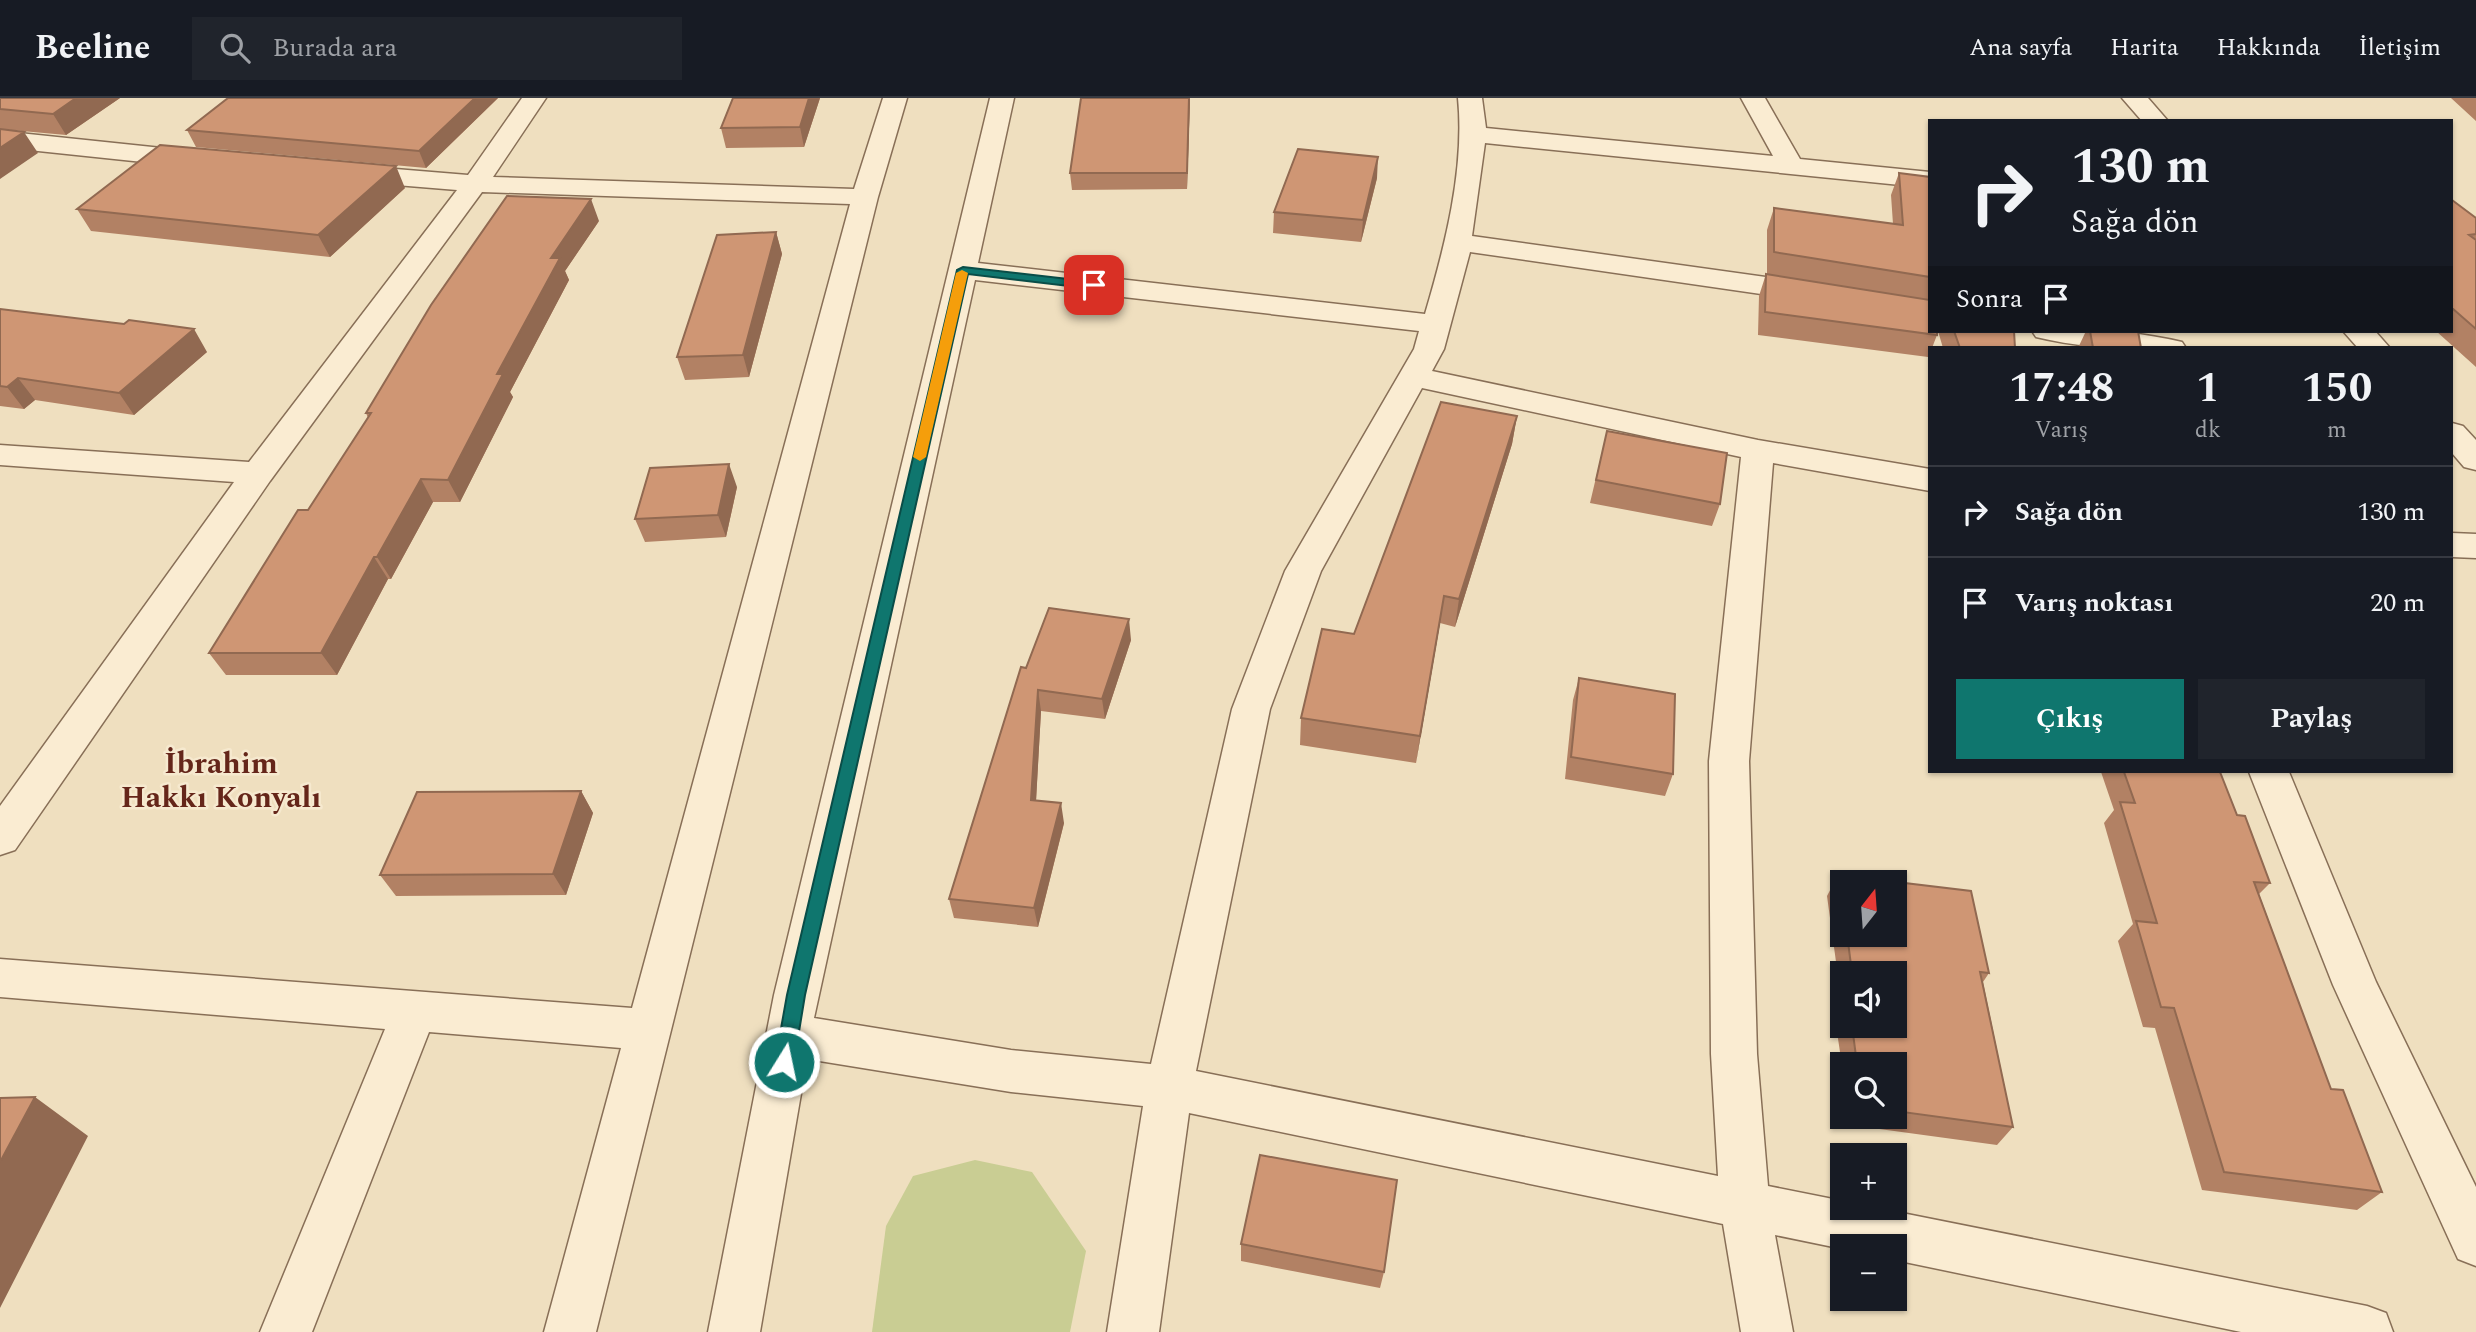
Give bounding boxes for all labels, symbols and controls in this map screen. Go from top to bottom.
search box [192,17,682,80]
text: Beeline [35,23,150,73]
text: Burada ara [272,28,397,68]
icon: search [216,29,254,67]
text: Ana sayfa [1969,30,2072,66]
text: Harita [2110,30,2179,66]
text: Hakkında [2217,30,2320,66]
text: İletişim [2358,30,2441,66]
text: 130 m [2071,130,2210,205]
icon: right [1956,147,2047,238]
text: Sağa dön [2071,198,2199,247]
pin [1064,255,1124,315]
icon: arrive [1075,266,1113,304]
text: Sonra [1956,279,2023,319]
icon: arrive [2037,280,2075,318]
text: 17:48 [2009,357,2114,420]
text: 1 [2196,357,2220,420]
text: 150 [2302,357,2372,420]
text: Varış [2035,413,2088,448]
text: dk [2195,413,2221,448]
text: m [2327,413,2347,448]
text: Sağa dön [2015,492,2123,532]
text: 130 m [2357,492,2425,532]
icon: right [1956,493,1994,531]
text: Varış noktası [2015,583,2173,623]
text: 20 m [2370,583,2425,623]
icon: arrive [1956,584,1994,622]
button: Çıkış [1956,679,2184,759]
button: Paylaş [2198,679,2425,759]
district label: İbrahim Hakkı Konyalı [121,741,321,821]
north arrow [1830,870,1908,947]
map controls [1830,870,1907,1311]
button: sound [1830,961,1907,1038]
position arrow [747,1025,821,1099]
button: search [1830,1052,1907,1129]
button: + [1830,1143,1907,1220]
button: − [1830,1234,1907,1311]

